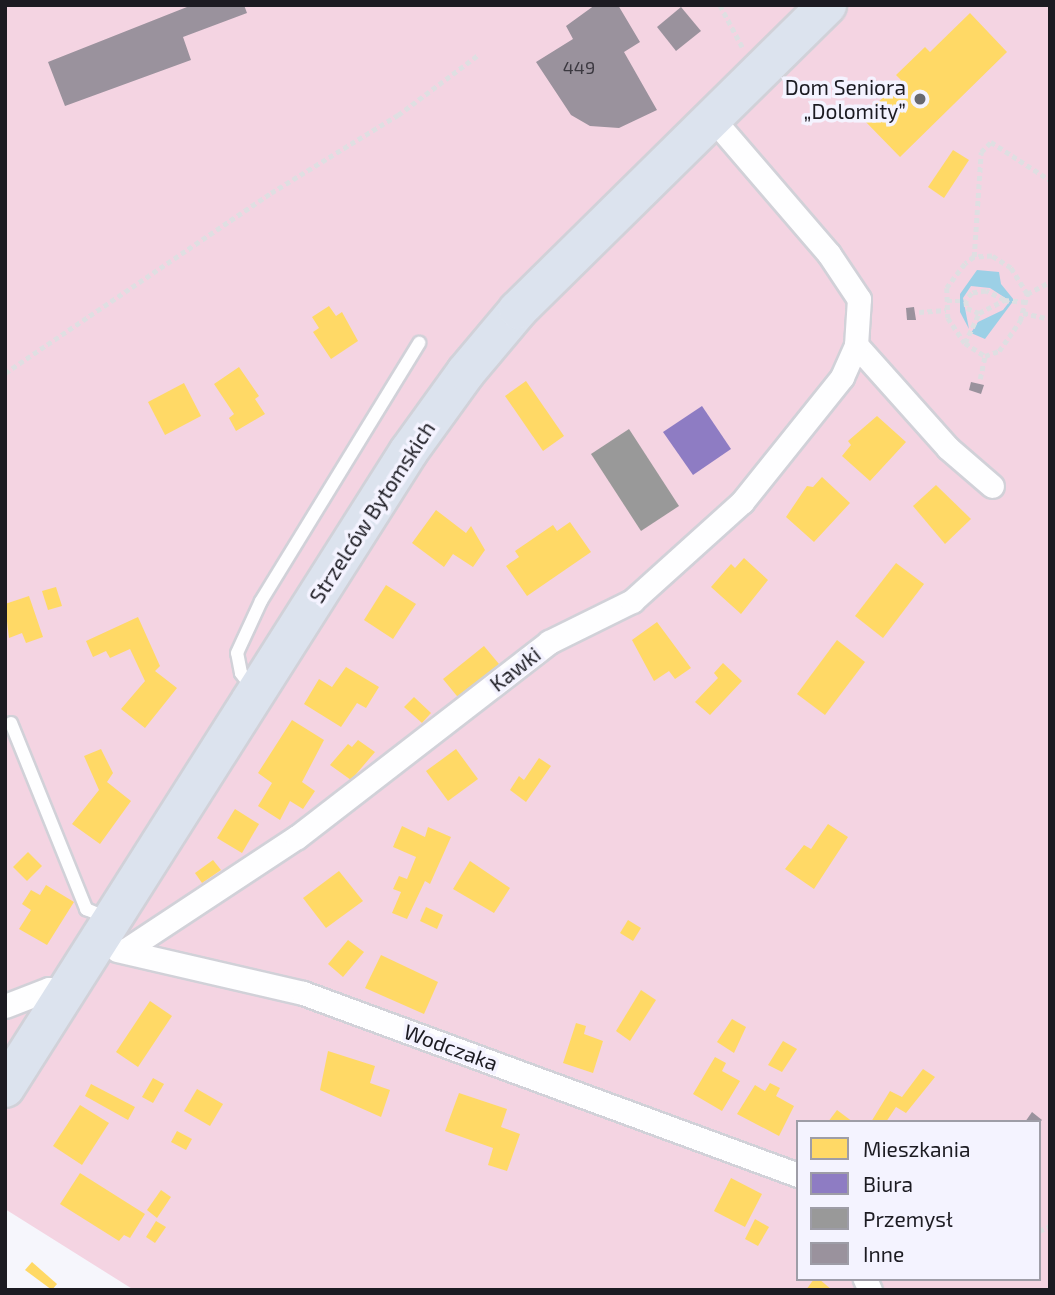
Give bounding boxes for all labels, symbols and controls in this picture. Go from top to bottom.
house number: 449 [563,56,595,78]
place label: Dom Seniora „Dolomity” [785,74,906,124]
marker: Dom Seniora „Dolomity” [912,91,928,107]
street label: Strzelców Bytomskich [304,416,440,608]
street label: Kawki [485,641,545,697]
street label: Wodczaka [401,1018,501,1076]
legend [796,1120,1041,1281]
text: Mieszkania [863,1136,970,1161]
text: Biura [863,1171,913,1196]
text: Przemysł [863,1206,953,1231]
text: Inne [863,1241,904,1266]

